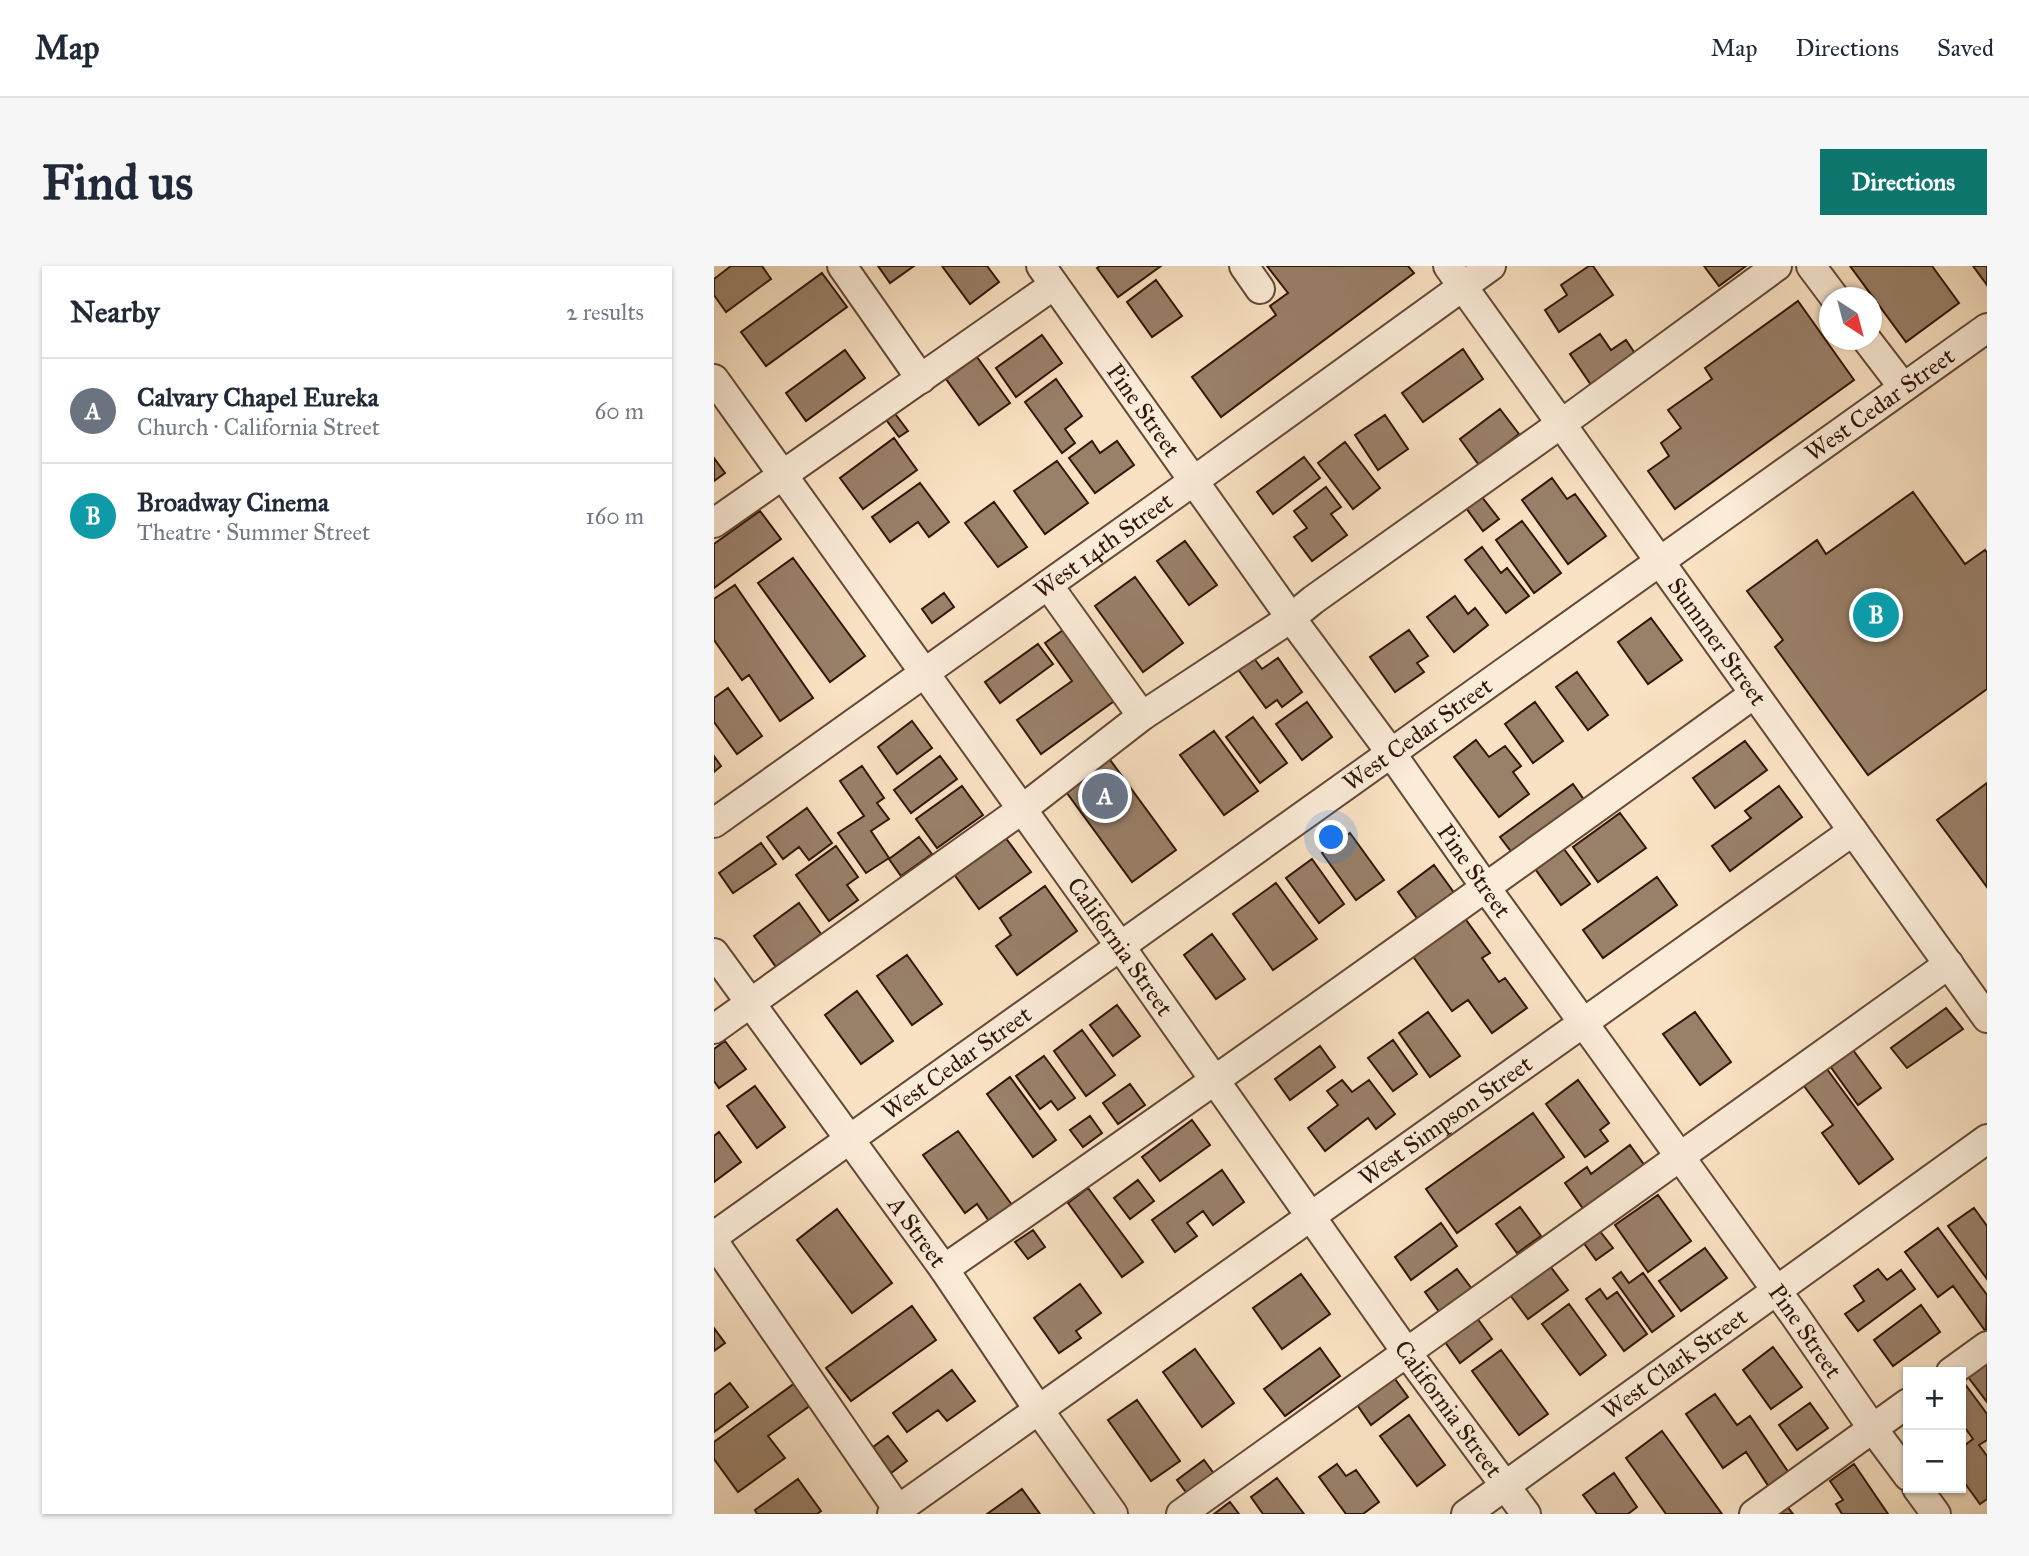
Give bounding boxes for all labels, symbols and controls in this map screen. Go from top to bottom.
text: Map [35,28,99,68]
text: Map [1711,33,1758,63]
text: Directions [1796,33,1899,63]
text: Saved [1937,33,1994,63]
button: Directions [1820,149,1987,215]
text: Find us [42,153,193,212]
north arrow [1819,287,1882,350]
text: Nearby [70,294,160,330]
text: 2 results [566,298,644,326]
street label: West Cedar Street [1799,341,1961,468]
street label: Pine Street [1100,358,1187,463]
text: Calvary Chapel Eureka [137,381,379,413]
text: A [85,397,101,425]
text: 60 m [595,397,644,425]
text: Church · California Street [137,413,380,441]
street label: West 14th Street [1028,485,1179,605]
text: Broadway Cinema [137,486,329,518]
text: B [85,502,101,530]
text: 160 m [586,502,644,530]
text: Theatre · Summer Street [137,518,370,546]
street label: Summer Street [1661,572,1774,712]
pin: B [1853,589,1899,641]
street label: West Cedar Street [1337,670,1498,798]
pin: A [1082,770,1128,822]
street label: Pine Street [1431,818,1518,924]
your location [1314,820,1348,854]
street label: California Street [1061,871,1180,1022]
street label: West Cedar Street [876,999,1038,1126]
street label: West Simpson Street [1353,1049,1538,1192]
street label: A Street [880,1190,953,1274]
street label: Pine Street [1762,1278,1849,1384]
street label: West Clark Street [1596,1301,1754,1426]
street label: California Street [1388,1335,1509,1484]
map controls [1903,1367,1966,1493]
button: + [1903,1367,1966,1430]
button: − [1903,1430,1966,1493]

